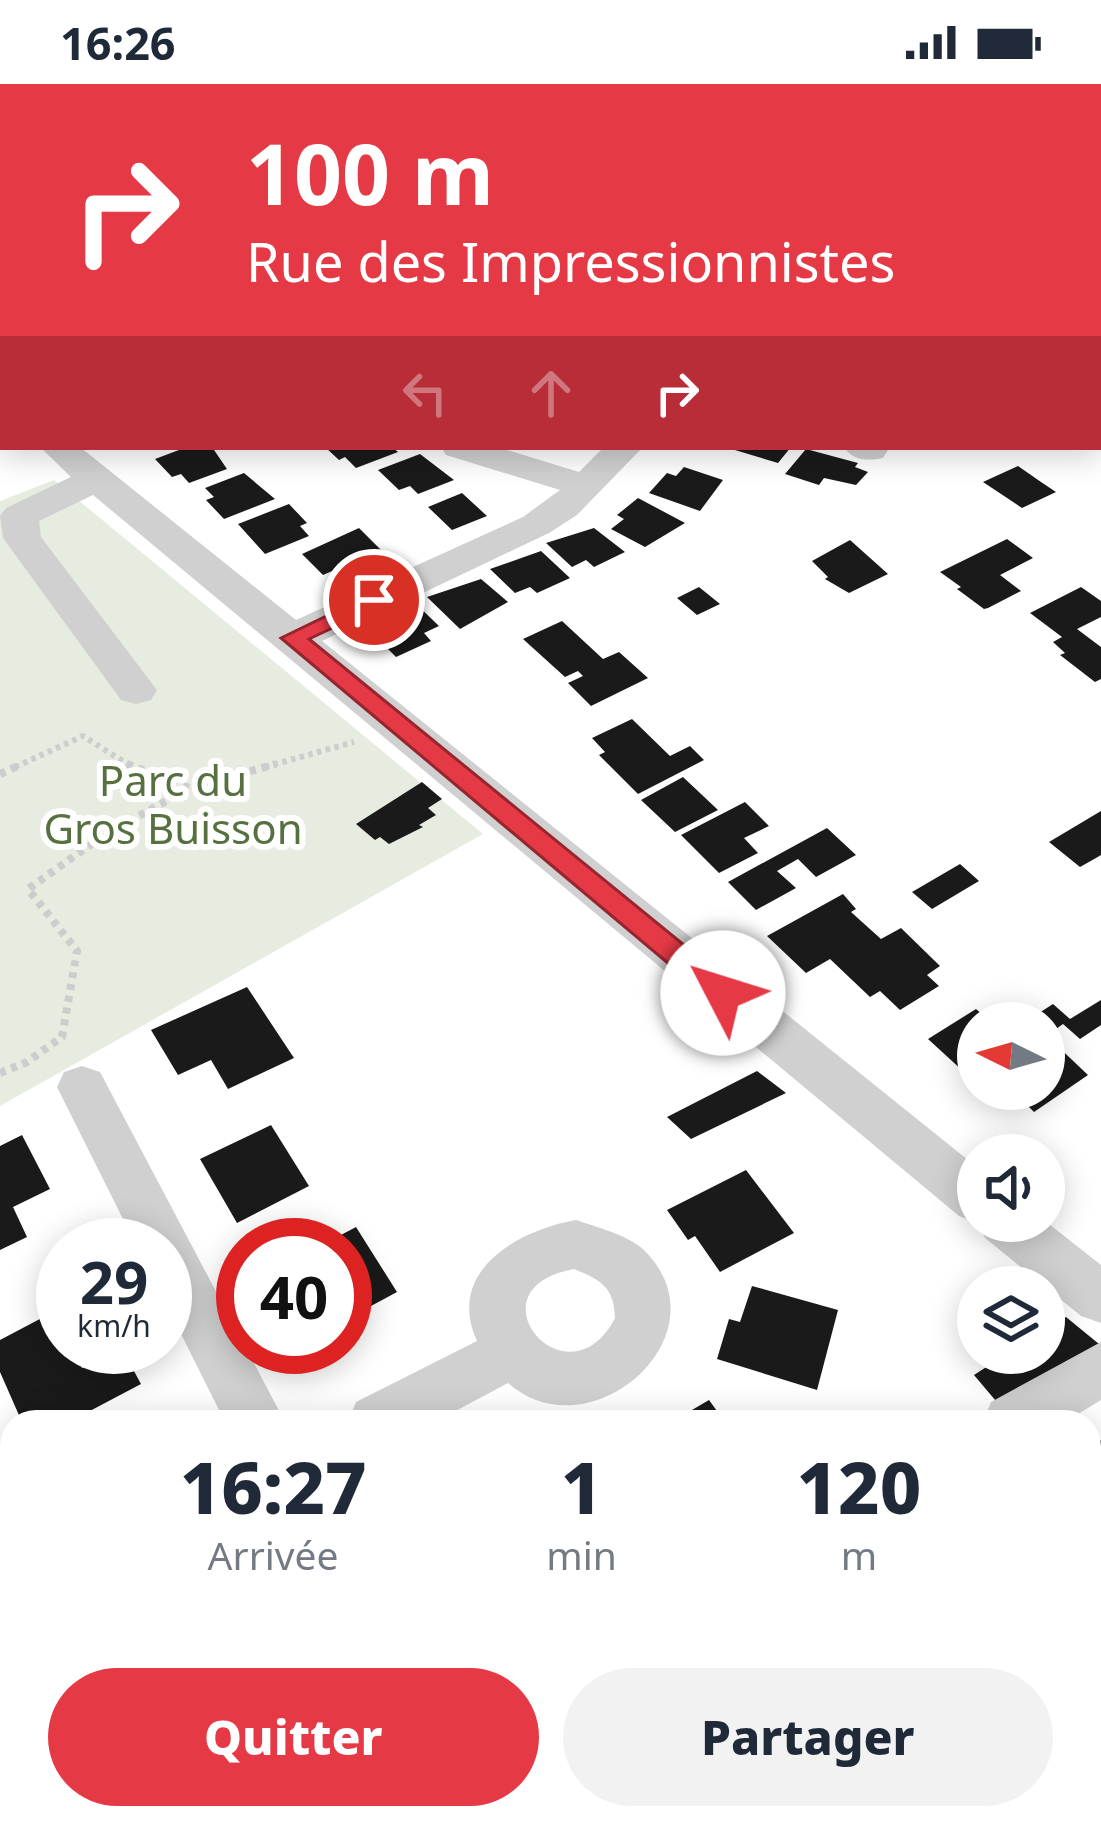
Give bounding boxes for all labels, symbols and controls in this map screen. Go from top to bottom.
text: 16:26 [60,12,176,73]
text: 100 m [246,115,494,230]
icon: right [48,132,204,288]
text: Rue des Impressionnistes [246,224,895,298]
icon: left [392,360,458,426]
icon: ahead [518,360,584,426]
icon: right [644,360,710,426]
pin [323,549,425,651]
icon: arrive [341,567,407,633]
park label: Parc du Gros Buisson [43,751,303,856]
position arrow [660,930,786,1056]
north arrow [957,1002,1065,1110]
map controls [957,1002,1065,1374]
button: sound [957,1134,1065,1242]
speed limit sign: 40 [216,1218,372,1374]
text: 29 [80,1240,148,1322]
button: layers [957,1266,1065,1374]
text: km/h [77,1305,151,1346]
text: 16:27 [180,1437,367,1535]
text: 1 [561,1437,602,1535]
text: 120 [797,1437,921,1535]
text: Arrivée [208,1528,339,1581]
text: min [546,1528,617,1581]
text: m [841,1528,877,1581]
button: Quitter [48,1668,539,1806]
button: Partager [563,1668,1053,1806]

